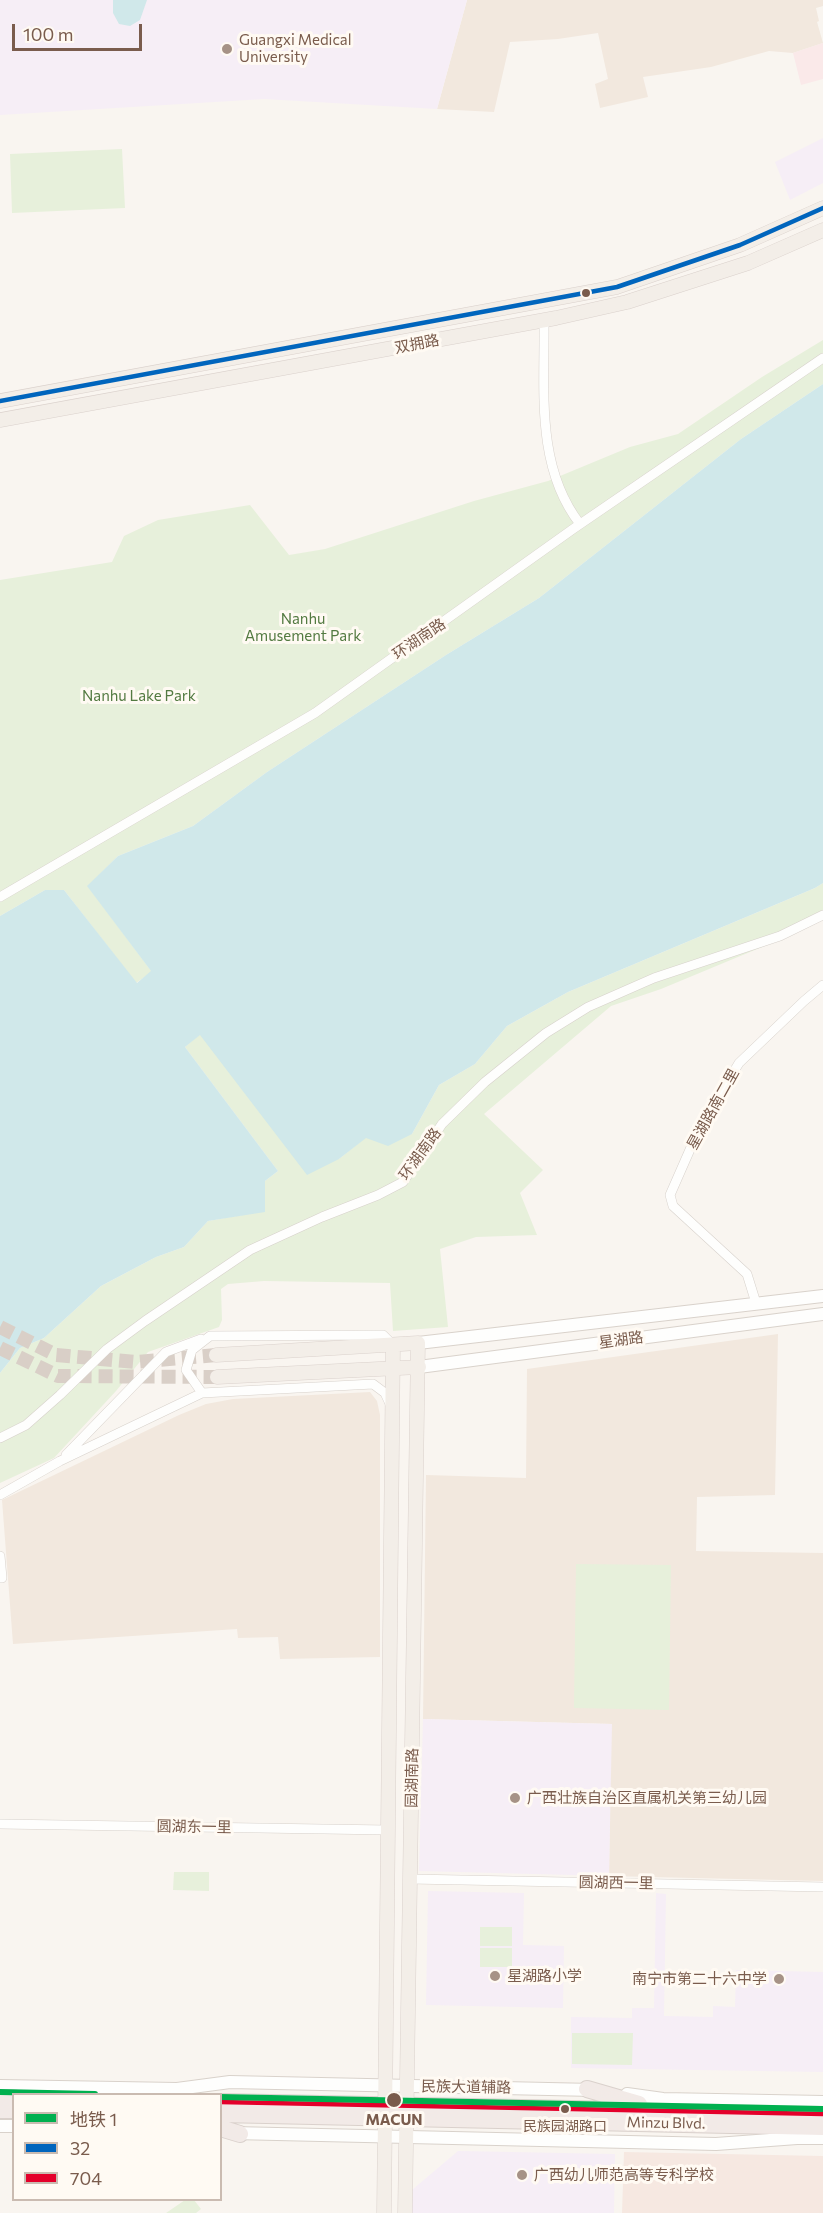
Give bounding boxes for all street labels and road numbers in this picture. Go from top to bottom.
street label: 双拥路 [393,331,441,357]
street label: 环湖南路 [389,615,449,663]
street label: 星湖路南二里 [683,1065,743,1153]
street label: 环湖南路 [395,1124,445,1184]
street label: 星湖路 [597,1328,645,1352]
street label: 园湖南路 [402,1748,422,1808]
street label: 圆湖东一里 [156,1817,232,1837]
street label: 圆湖西一里 [578,1873,654,1893]
street label: 民族大道辅路 [421,2077,511,2097]
street label: Minzu Blvd. [626,2113,706,2133]

